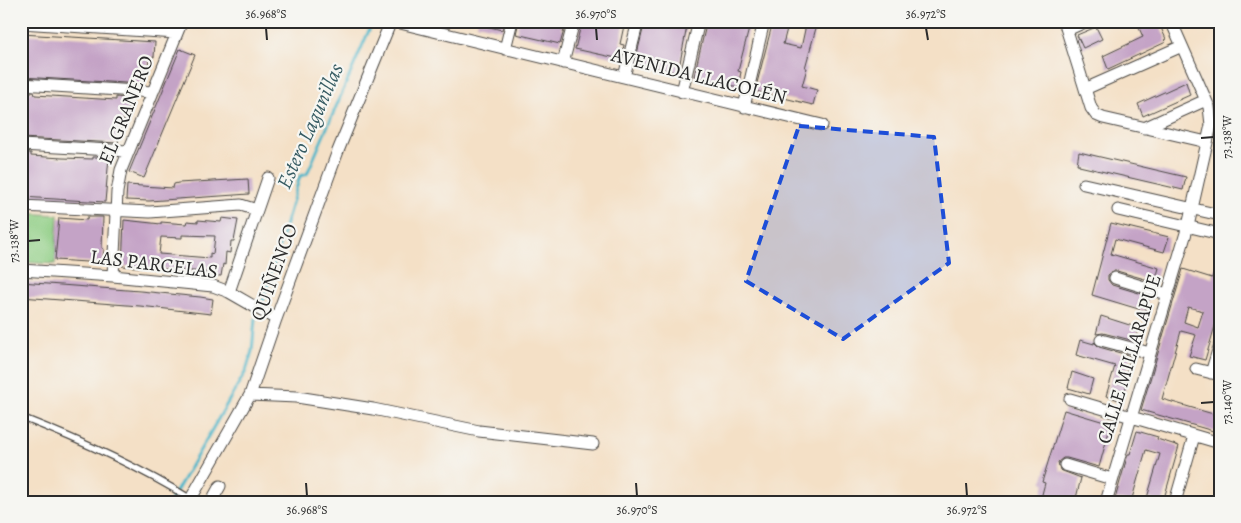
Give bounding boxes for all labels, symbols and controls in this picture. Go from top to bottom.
text: 36.968°S [245,6,287,22]
text: 36.970°S [575,6,617,22]
text: 36.972°S [906,6,946,22]
street label: AVENIDA LLACOLÉN [607,41,790,111]
street label: EL GRANERO [92,51,160,168]
water label: Estero Lagunillas [270,59,350,193]
text: 73.138°W [1219,114,1235,159]
text: 73.138°W [6,218,22,263]
street label: QUIÑENCO [244,220,304,324]
street label: LAS PARCELAS [89,243,219,285]
street label: CALLE MILLARAPUE [1090,271,1168,447]
text: 73.140°W [1219,379,1235,424]
text: 36.968°S [286,502,328,518]
text: 36.970°S [616,502,658,518]
text: 36.972°S [947,502,987,518]

